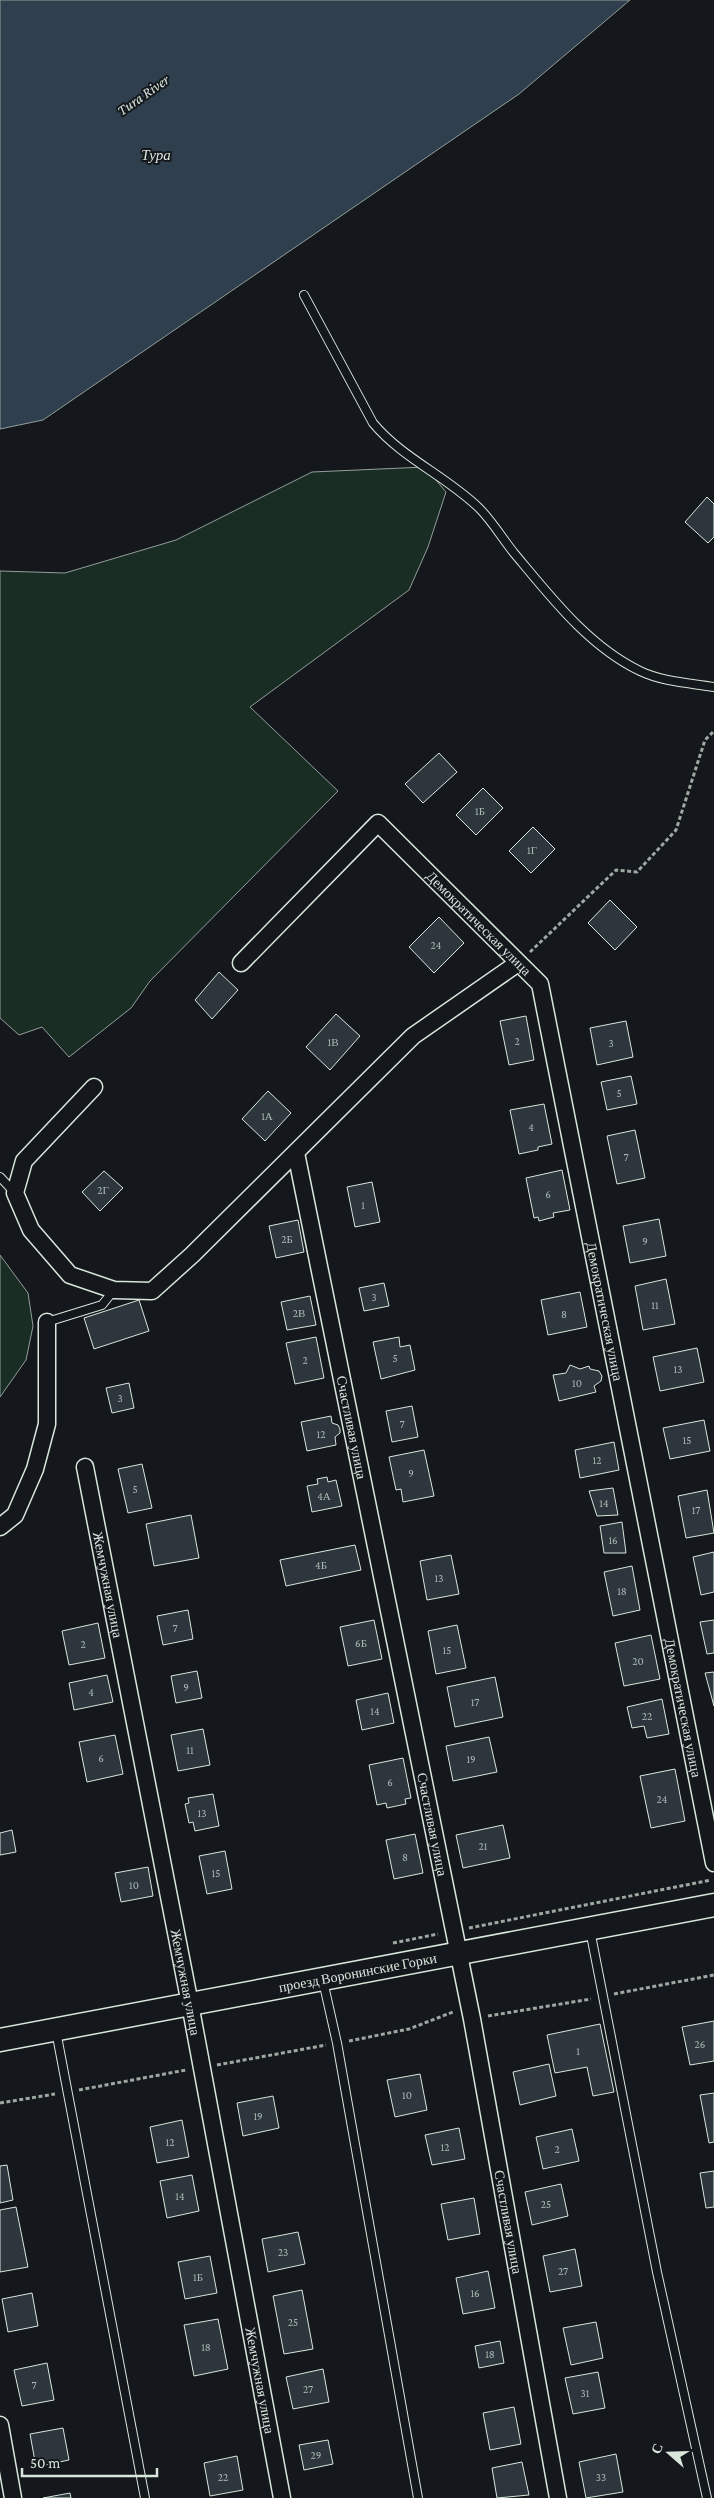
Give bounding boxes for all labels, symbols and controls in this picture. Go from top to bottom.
water label: Tura River [114,71,173,119]
water label: Тура [141,147,171,163]
house number: 1Б [475,805,485,817]
house number: 1Г [527,844,537,856]
street label: Демократическая улица [423,868,535,979]
house number: 24 [431,939,442,951]
house number: 2 [514,1035,520,1047]
house number: 1В [328,1036,339,1048]
house number: 3 [608,1037,614,1049]
house number: 5 [616,1087,622,1099]
house number: 1А [261,1110,273,1122]
house number: 4 [528,1121,534,1133]
house number: 7 [623,1151,629,1163]
house number: 2Г [97,1184,109,1196]
house number: 6 [545,1188,551,1200]
house number: 1 [361,1199,365,1211]
house number: 2Б [281,1233,293,1245]
house number: 9 [642,1235,648,1247]
street label: Демократическая улица [583,1240,627,1383]
house number: 3 [371,1291,377,1303]
house number: 11 [651,1299,659,1311]
house number: 2В [293,1307,305,1319]
house number: 8 [561,1308,567,1320]
house number: 5 [392,1352,398,1364]
house number: 2 [302,1354,308,1366]
house number: 13 [674,1363,682,1375]
street label: Счастливая улица [333,1374,370,1481]
house number: 10 [572,1377,582,1389]
house number: 3 [117,1392,123,1404]
house number: 7 [399,1418,405,1430]
house number: 12 [317,1428,325,1440]
house number: 15 [683,1434,691,1446]
house number: 12 [593,1454,601,1466]
house number: 9 [408,1467,414,1479]
house number: 5 [132,1483,138,1495]
house number: 4А [317,1490,331,1502]
house number: 14 [599,1497,609,1509]
house number: 17 [692,1504,700,1516]
street label: Жемчужная улица [90,1530,126,1640]
house number: 16 [608,1534,618,1546]
house number: 4Б [315,1559,327,1571]
house number: 13 [435,1572,443,1584]
house number: 18 [617,1585,627,1597]
house number: 7 [172,1622,178,1634]
house number: 6Б [355,1637,367,1649]
street label: Демократическая улица [662,1637,705,1779]
house number: 2 [80,1638,86,1650]
house number: 15 [443,1644,451,1656]
house number: 20 [632,1655,644,1667]
house number: 9 [183,1681,189,1693]
house number: 4 [88,1686,94,1698]
house number: 17 [471,1696,479,1708]
house number: 14 [370,1705,380,1717]
house number: 22 [642,1710,652,1722]
house number: 11 [186,1744,194,1756]
house number: 6 [98,1752,104,1764]
house number: 19 [466,1753,476,1765]
street label: Счастливая улица [414,1771,451,1878]
house number: 6 [387,1776,393,1788]
house number: 24 [657,1793,668,1805]
house number: 13 [198,1807,206,1819]
house number: 21 [479,1840,488,1852]
house number: 8 [402,1851,408,1863]
house number: 15 [212,1867,220,1879]
house number: 10 [129,1879,139,1891]
street label: Жемчужная улица [168,1928,204,2037]
street label: проезд Воронинские Горки [277,1950,438,1995]
house number: 26 [695,2038,705,2050]
house number: 1 [576,2045,580,2057]
house number: 10 [402,2089,412,2101]
house number: 19 [253,2110,263,2122]
house number: 12 [166,2136,174,2148]
house number: 12 [441,2141,449,2153]
house number: 2 [554,2143,560,2155]
street label: Счастливая улица [491,2169,526,2276]
house number: 14 [175,2190,185,2202]
house number: 25 [541,2198,551,2210]
house number: 23 [278,2246,288,2258]
house number: 27 [558,2265,568,2277]
house number: 1Б [193,2271,203,2283]
house number: 16 [470,2287,480,2299]
house number: 25 [288,2316,298,2328]
street label: Жемчужная улица [242,2326,278,2436]
house number: 18 [201,2341,211,2353]
house number: 18 [485,2348,495,2360]
house number: 7 [31,2379,37,2391]
house number: 27 [303,2383,313,2395]
house number: 31 [581,2387,590,2399]
north arrow [644,2428,694,2478]
text: С [648,2441,666,2456]
scale bar [22,2446,158,2478]
house number: 29 [311,2449,321,2461]
text: 50 m [30,2455,60,2471]
house number: 22 [218,2471,228,2483]
house number: 33 [596,2471,606,2483]

